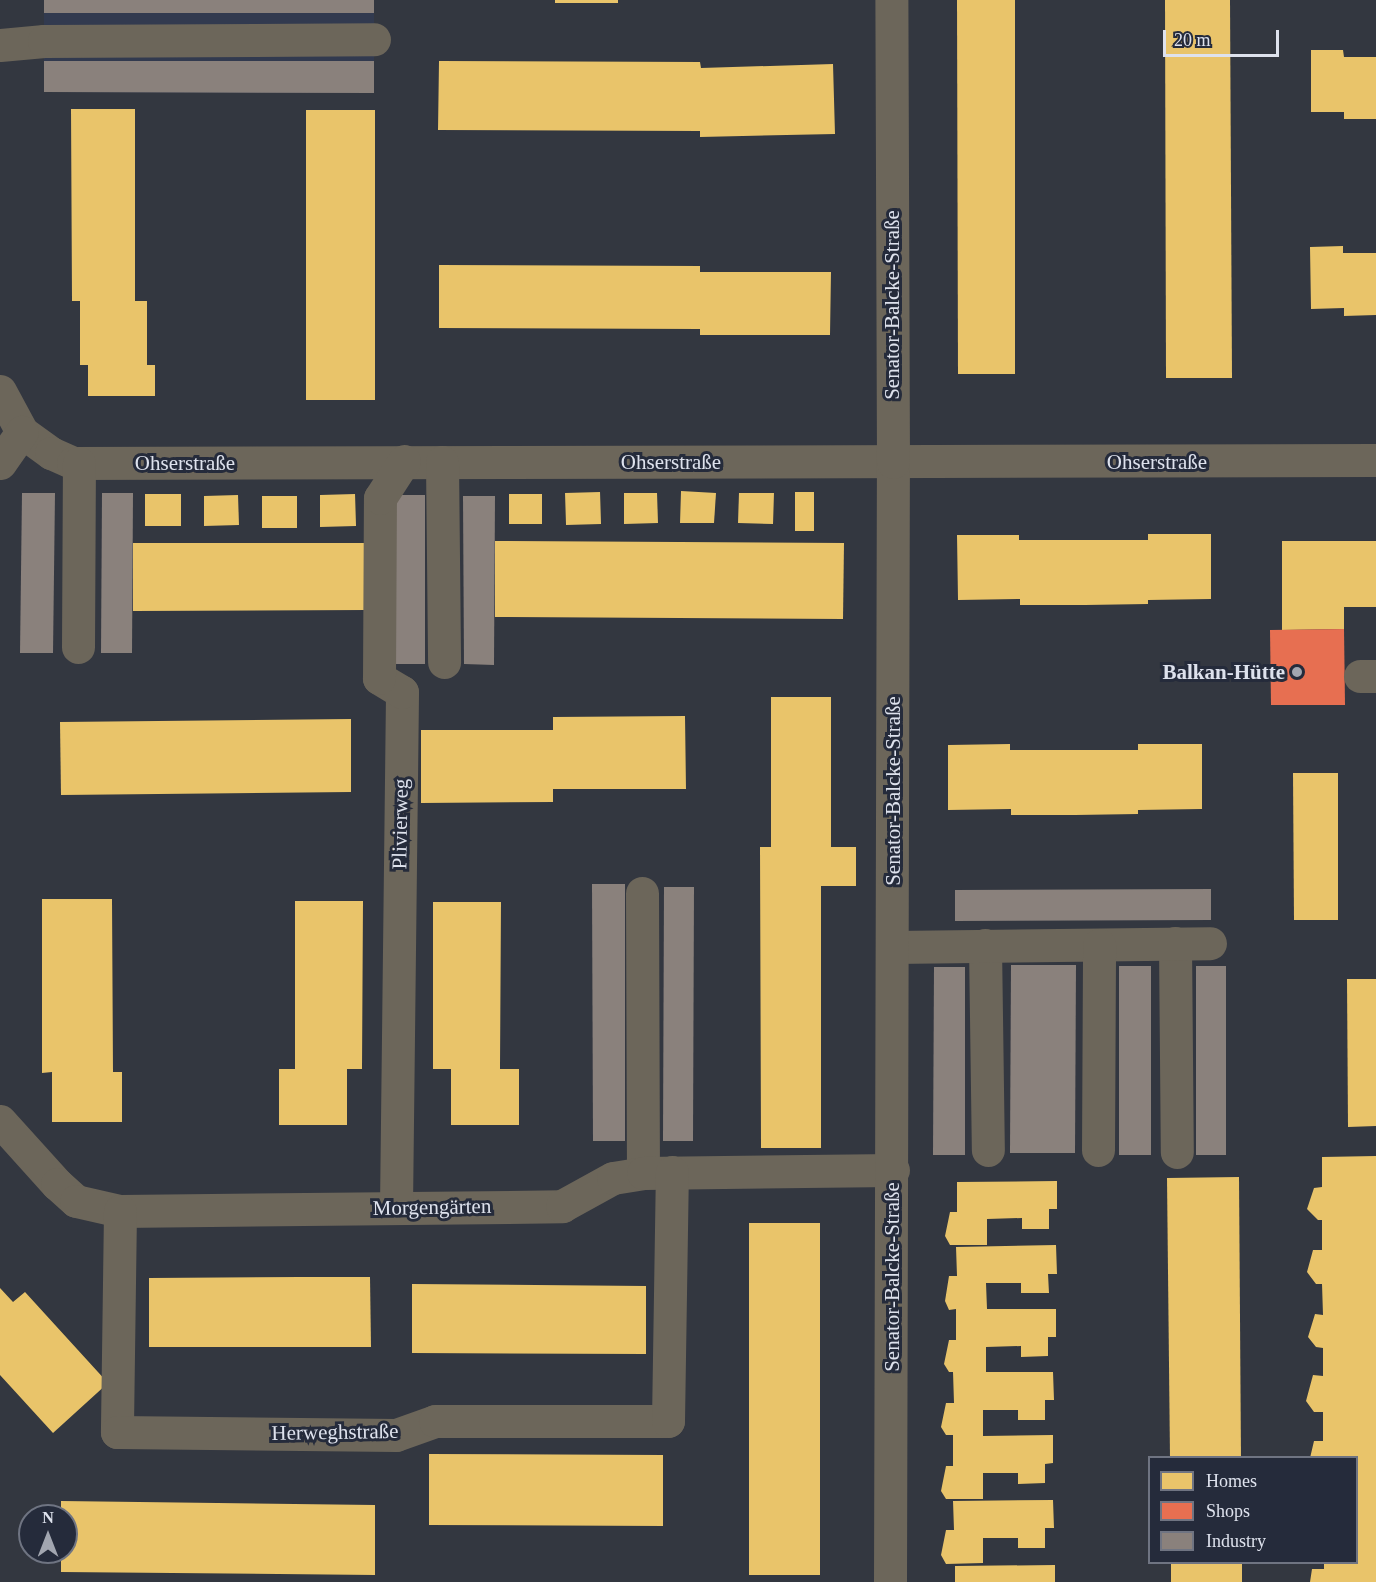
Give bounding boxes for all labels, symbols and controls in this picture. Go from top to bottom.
scale bar [1166,18,1282,56]
text: 20 m [1174,30,1211,50]
street label: Senator-Balcke-Straße [879,210,905,400]
street label: Ohserstraße [621,449,721,475]
street label: Ohserstraße [1107,449,1207,475]
street label: Ohserstraße [135,450,235,476]
place label: Balkan-Hütte [1162,659,1285,685]
marker: Balkan-Hütte [1290,665,1304,679]
street label: Senator-Balcke-Straße [880,696,906,886]
street label: Plivierweg [387,778,413,870]
street label: Senator-Balcke-Straße [879,1182,905,1372]
street label: Morgengärten [373,1193,491,1221]
street label: Herweghstraße [271,1418,399,1446]
legend [1148,1456,1358,1564]
text: Homes [1206,1471,1257,1491]
text: Shops [1206,1501,1250,1521]
north arrow [18,1504,78,1564]
text: N [42,1509,54,1526]
text: Industry [1206,1531,1266,1551]

